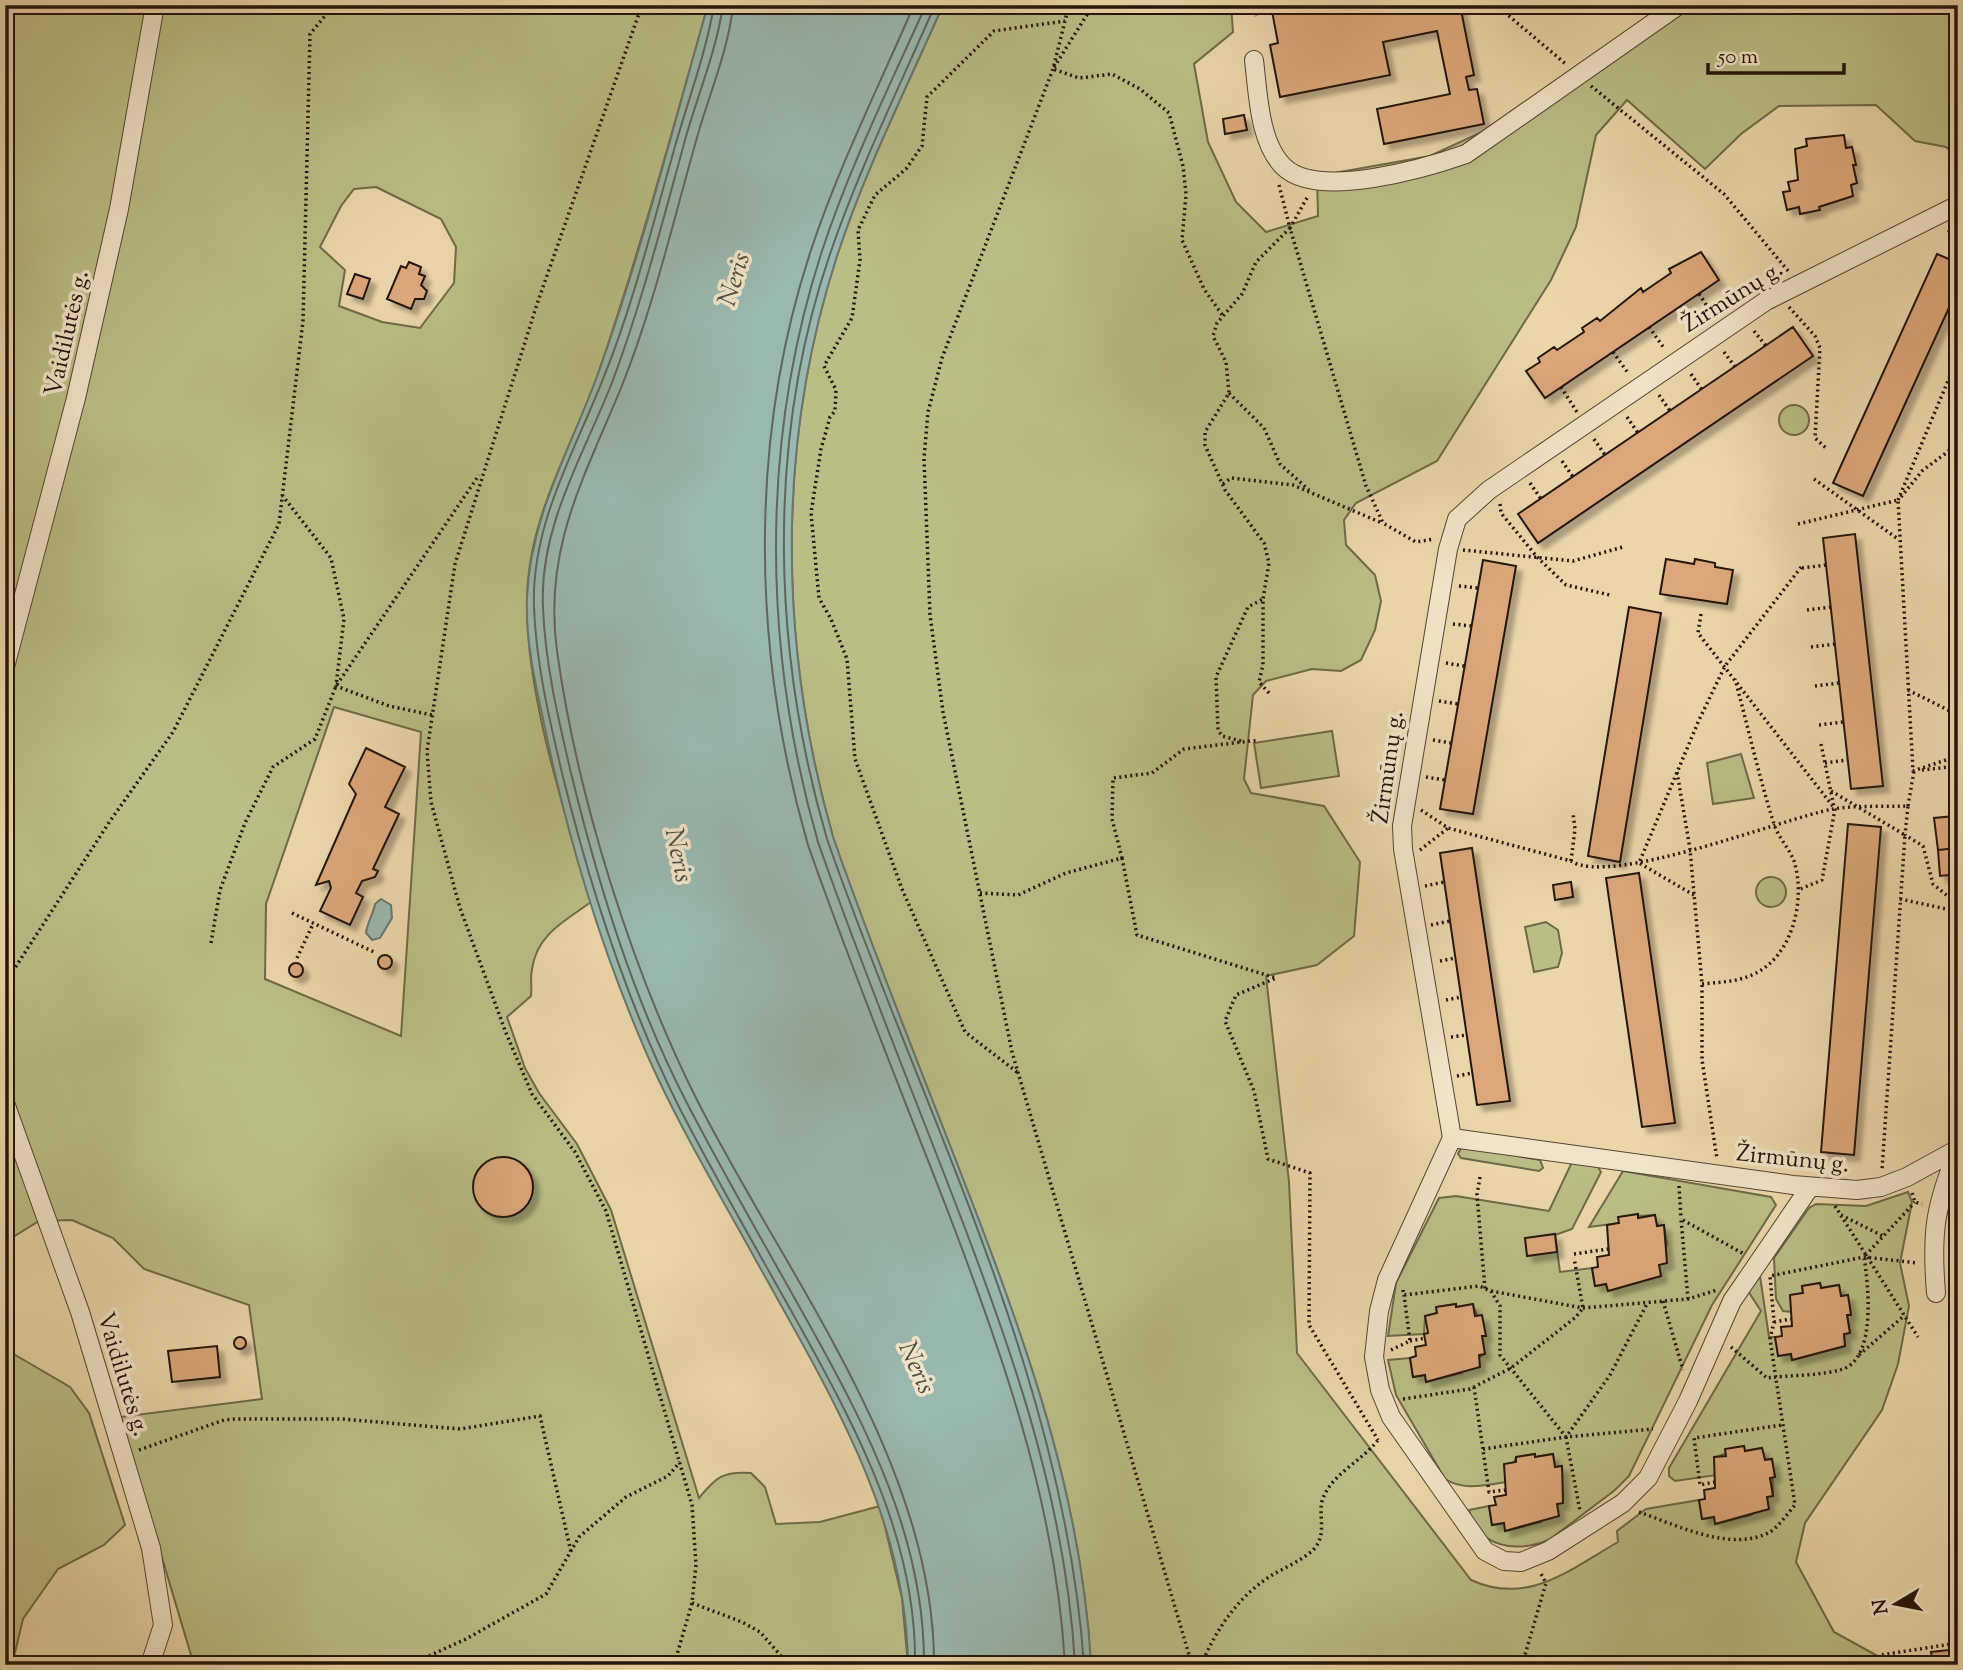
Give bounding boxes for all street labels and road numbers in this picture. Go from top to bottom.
street label: Žirmūnų g. [1676,253,1790,342]
street label: Vaidilutės g. [37,267,99,400]
street label: Žirmūnų g. [1364,709,1414,826]
street label: Žirmūnų g. [1735,1137,1851,1183]
street label: Vaidilutės g. [87,1308,157,1441]

